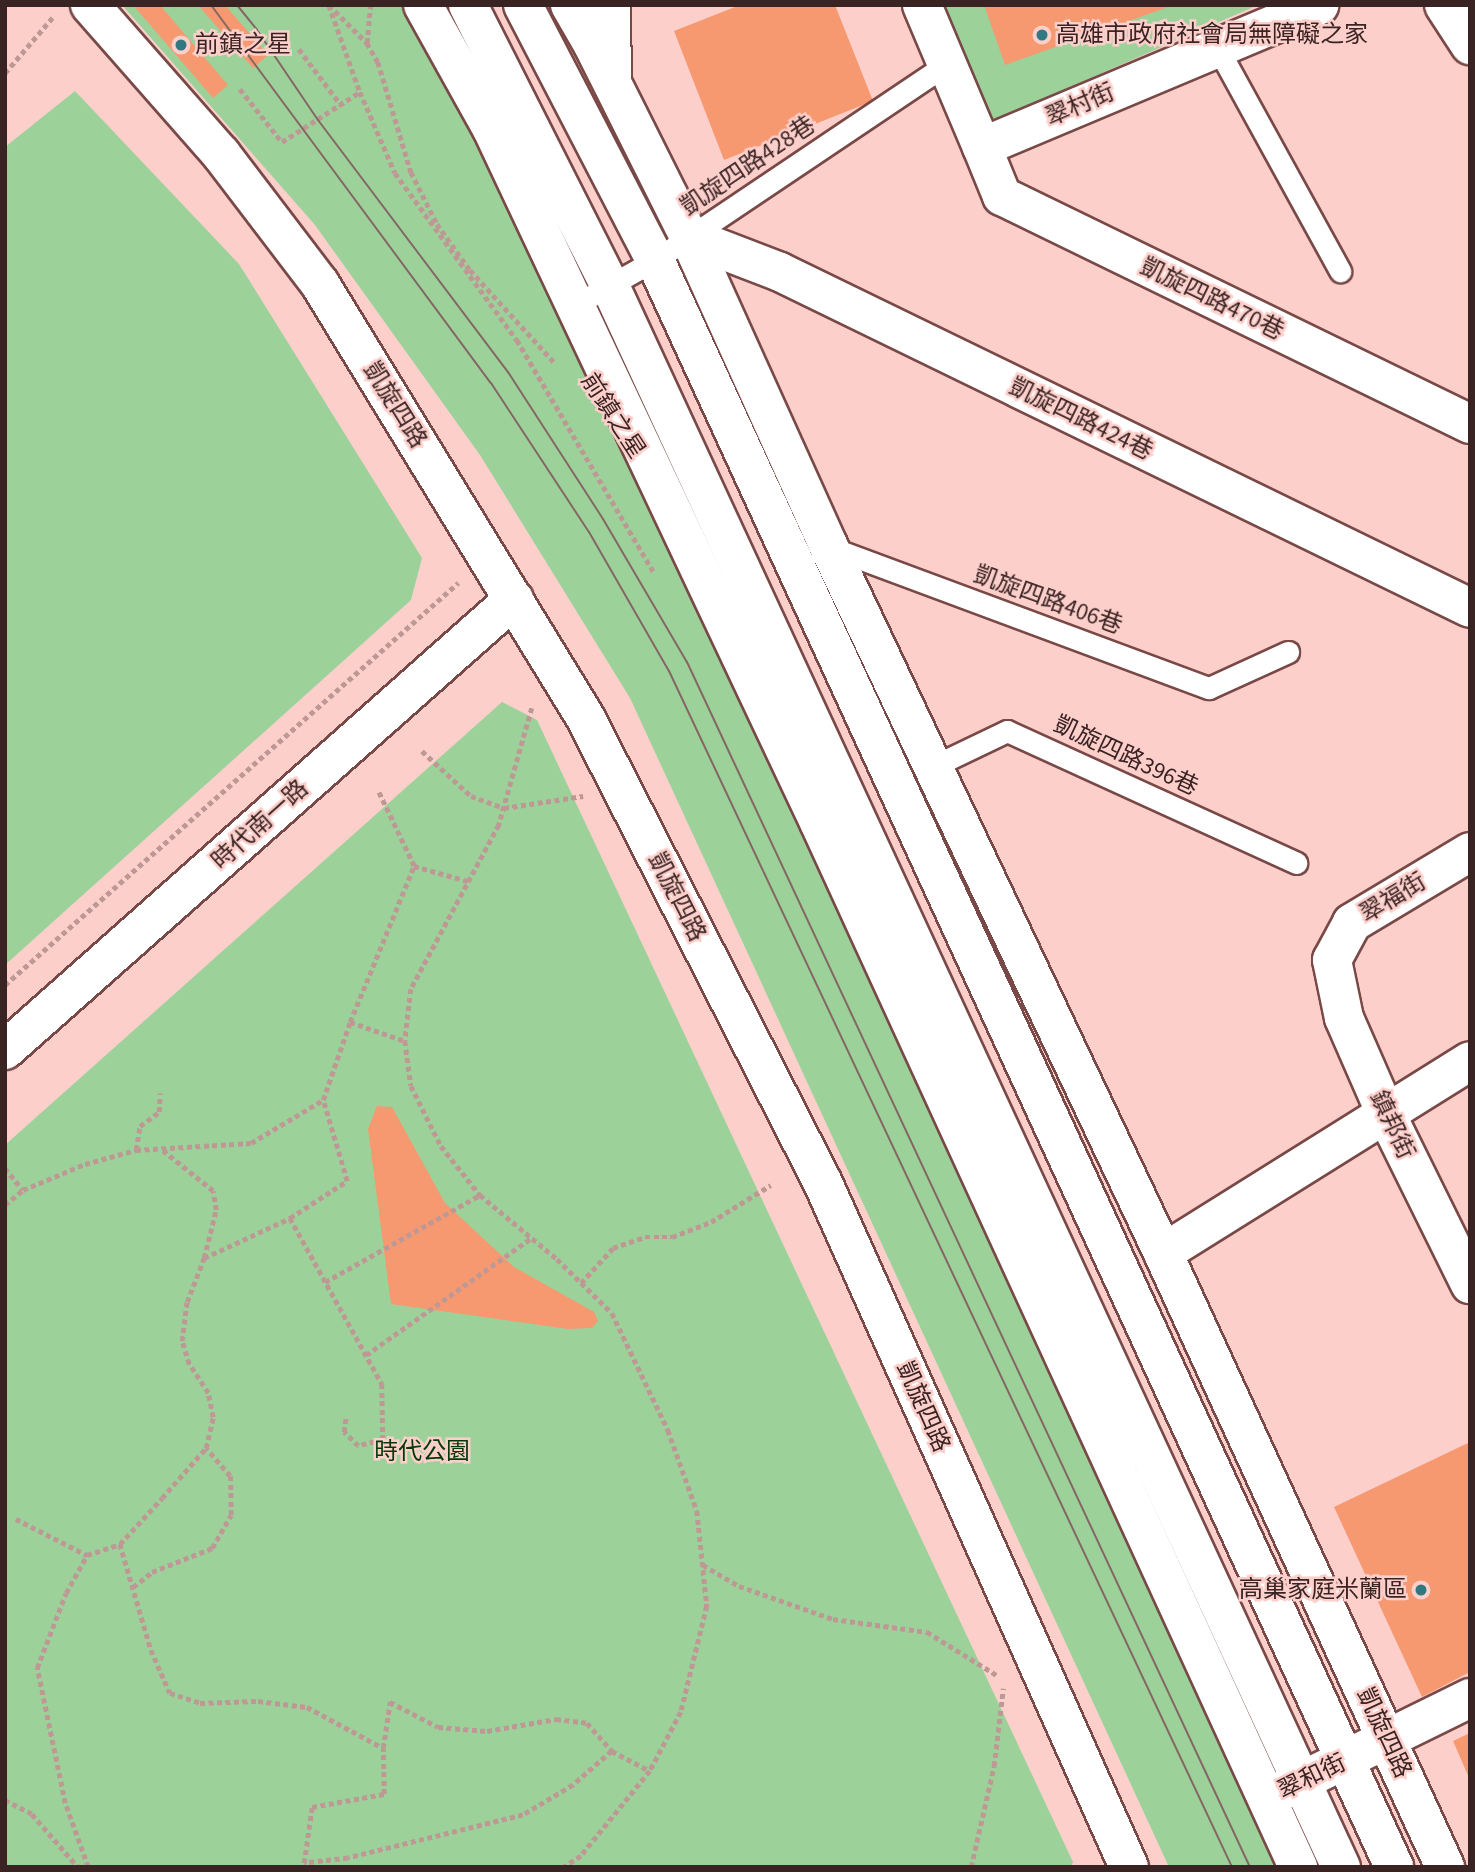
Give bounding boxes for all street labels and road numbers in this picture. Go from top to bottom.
street label: 翠村街 [1041,78,1119,132]
street label: 凱旋四路428巷 [675,111,821,221]
street label: 凱旋四路470巷 [1136,252,1288,346]
street label: 凱旋四路 [357,357,433,453]
street label: 前鎮之星 [575,368,651,464]
street label: 凱旋四路424巷 [1005,372,1157,466]
street label: 凱旋四路406巷 [970,560,1126,640]
street label: 凱旋四路396巷 [1049,710,1203,802]
street label: 時代南一路 [206,774,314,876]
street label: 凱旋四路 [642,848,712,946]
street label: 翠福街 [1355,867,1431,929]
street label: 鎮邦街 [1364,1086,1420,1164]
street label: 凱旋四路 [890,1357,956,1457]
street label: 凱旋四路 [1351,1683,1417,1783]
street label: 翠和街 [1273,1748,1351,1806]

